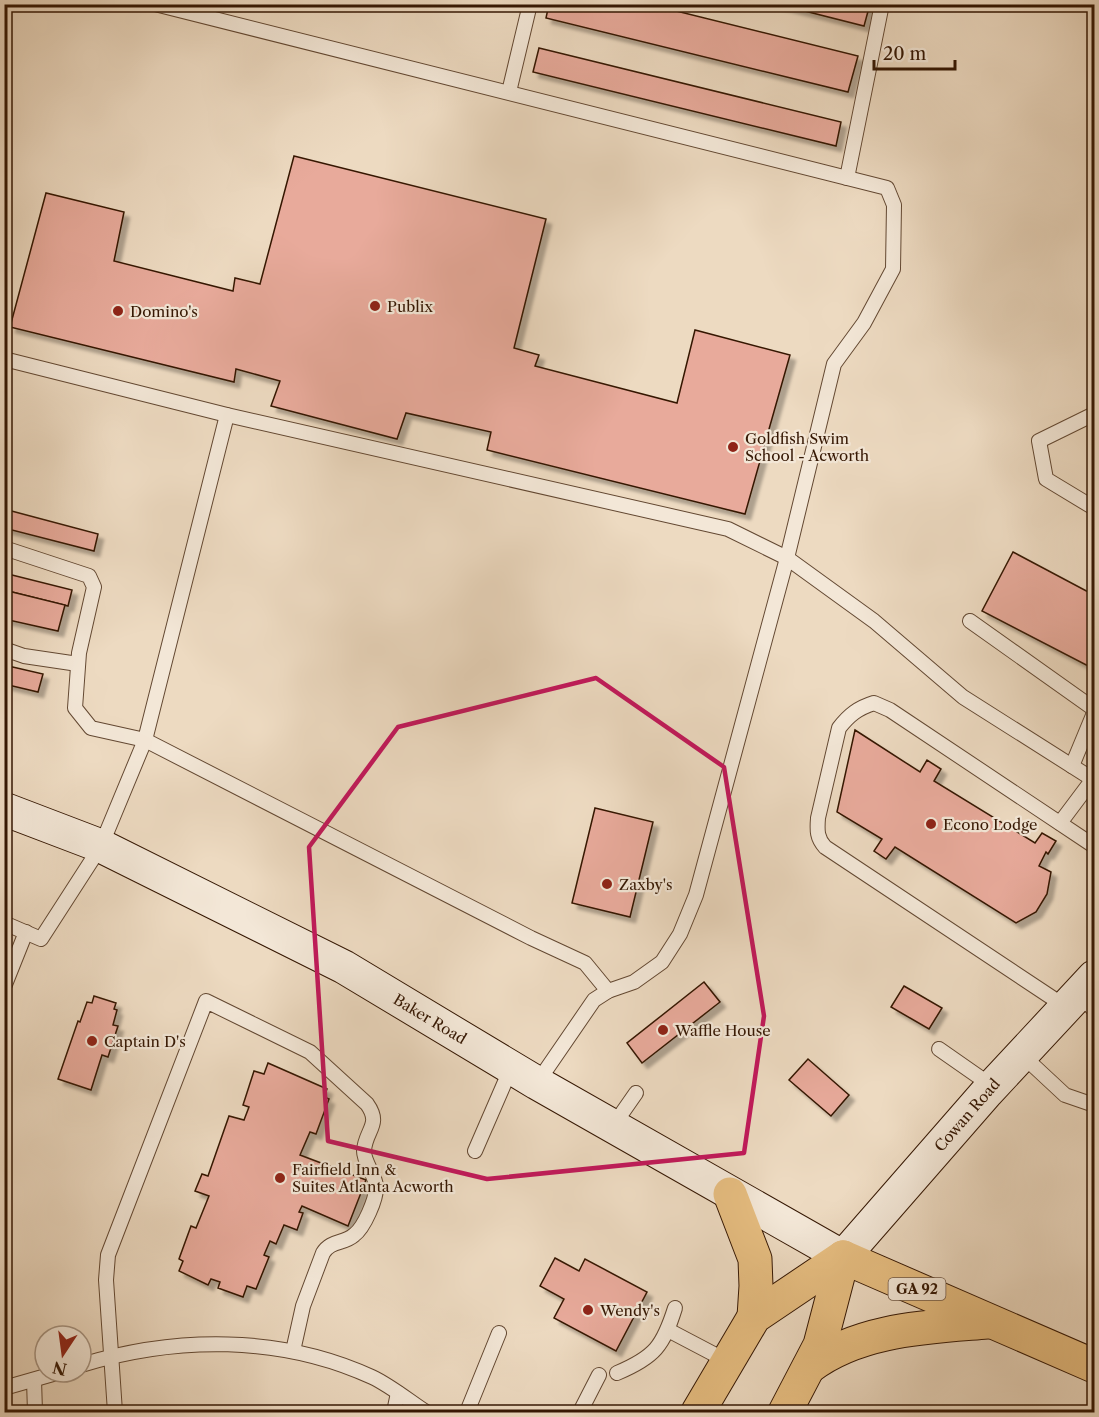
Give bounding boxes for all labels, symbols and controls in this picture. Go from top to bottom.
scale bar [874,33,955,71]
text: 20 m [883,43,927,65]
place label: Publix [387,297,433,316]
marker: Publix [368,299,382,313]
place label: Domino's [130,302,198,321]
marker: Domino's [111,304,125,318]
place label: Goldfish Swim School - Acworth [745,429,870,465]
marker: Goldfish Swim School - Acworth [726,440,740,454]
place label: Econo Lodge [943,815,1037,834]
marker: Econo Lodge [924,817,938,831]
place label: Zaxby's [619,875,673,894]
marker: Zaxby's [600,877,614,891]
street label: Baker Road [390,990,470,1048]
place label: Waffle House [674,1021,771,1040]
marker: Waffle House [656,1023,670,1037]
place label: Captain D's [104,1032,186,1051]
marker: Captain D's [85,1034,99,1048]
street label: Cowan Road [930,1075,1004,1155]
place label: Fairfield Inn & Suites Atlanta Acworth [292,1160,454,1196]
marker: Fairfield Inn & Suites Atlanta Acworth [273,1171,287,1185]
road number: GA 92 [888,1278,946,1300]
place label: Wendy's [599,1301,660,1320]
marker: Wendy's [581,1303,595,1317]
north arrow [33,1324,93,1384]
text: N [51,1357,69,1380]

